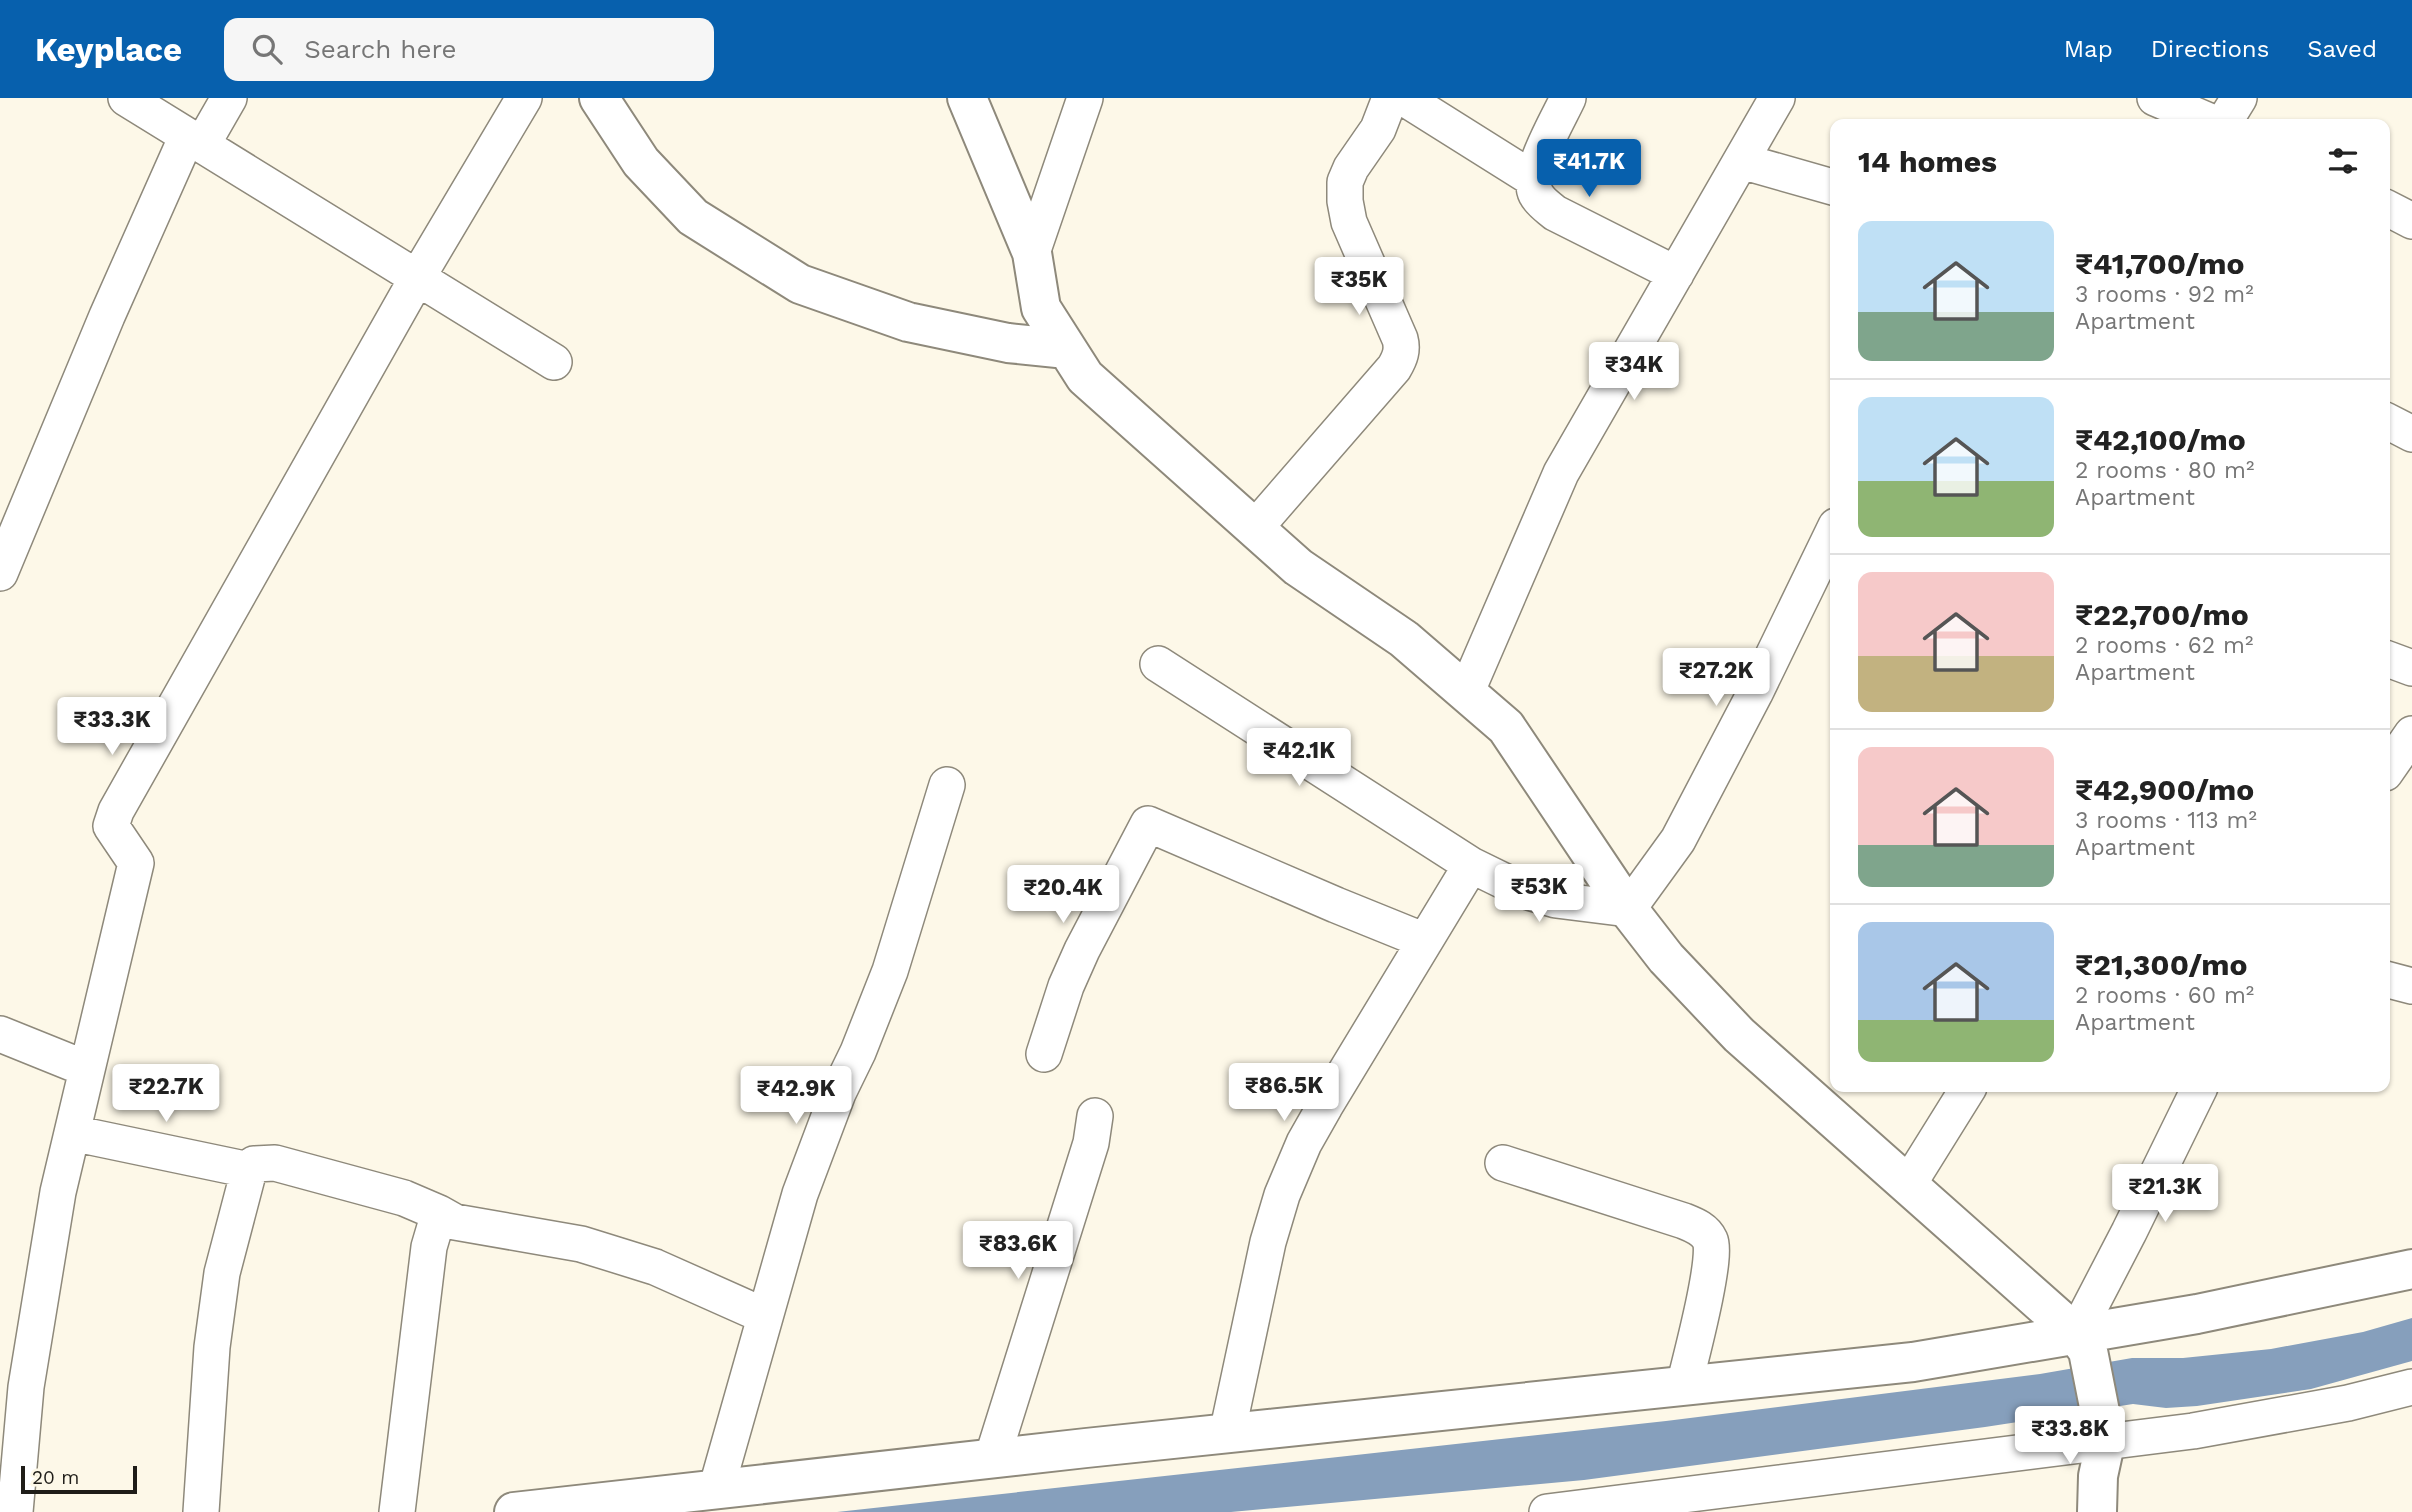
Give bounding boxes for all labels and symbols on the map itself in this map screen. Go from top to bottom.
pin: ₹41.7K [1532,140,1646,199]
pin: ₹35K [1318,258,1400,317]
pin: ₹34K [1593,342,1675,402]
pin: ₹27.2K [1659,648,1773,708]
pin: ₹33.3K [55,698,169,757]
pin: ₹42.1K [1242,728,1356,788]
pin: ₹53K [1498,864,1580,924]
pin: ₹20.4K [1006,866,1120,925]
pin: ₹86.5K [1227,1063,1341,1123]
pin: ₹22.7K [109,1065,223,1124]
pin: ₹42.9K [739,1066,853,1126]
pin: ₹21.3K [2108,1164,2222,1224]
pin: ₹83.6K [961,1222,1075,1281]
pin: ₹33.8K [2013,1406,2127,1466]
scale bar [21,1463,136,1495]

